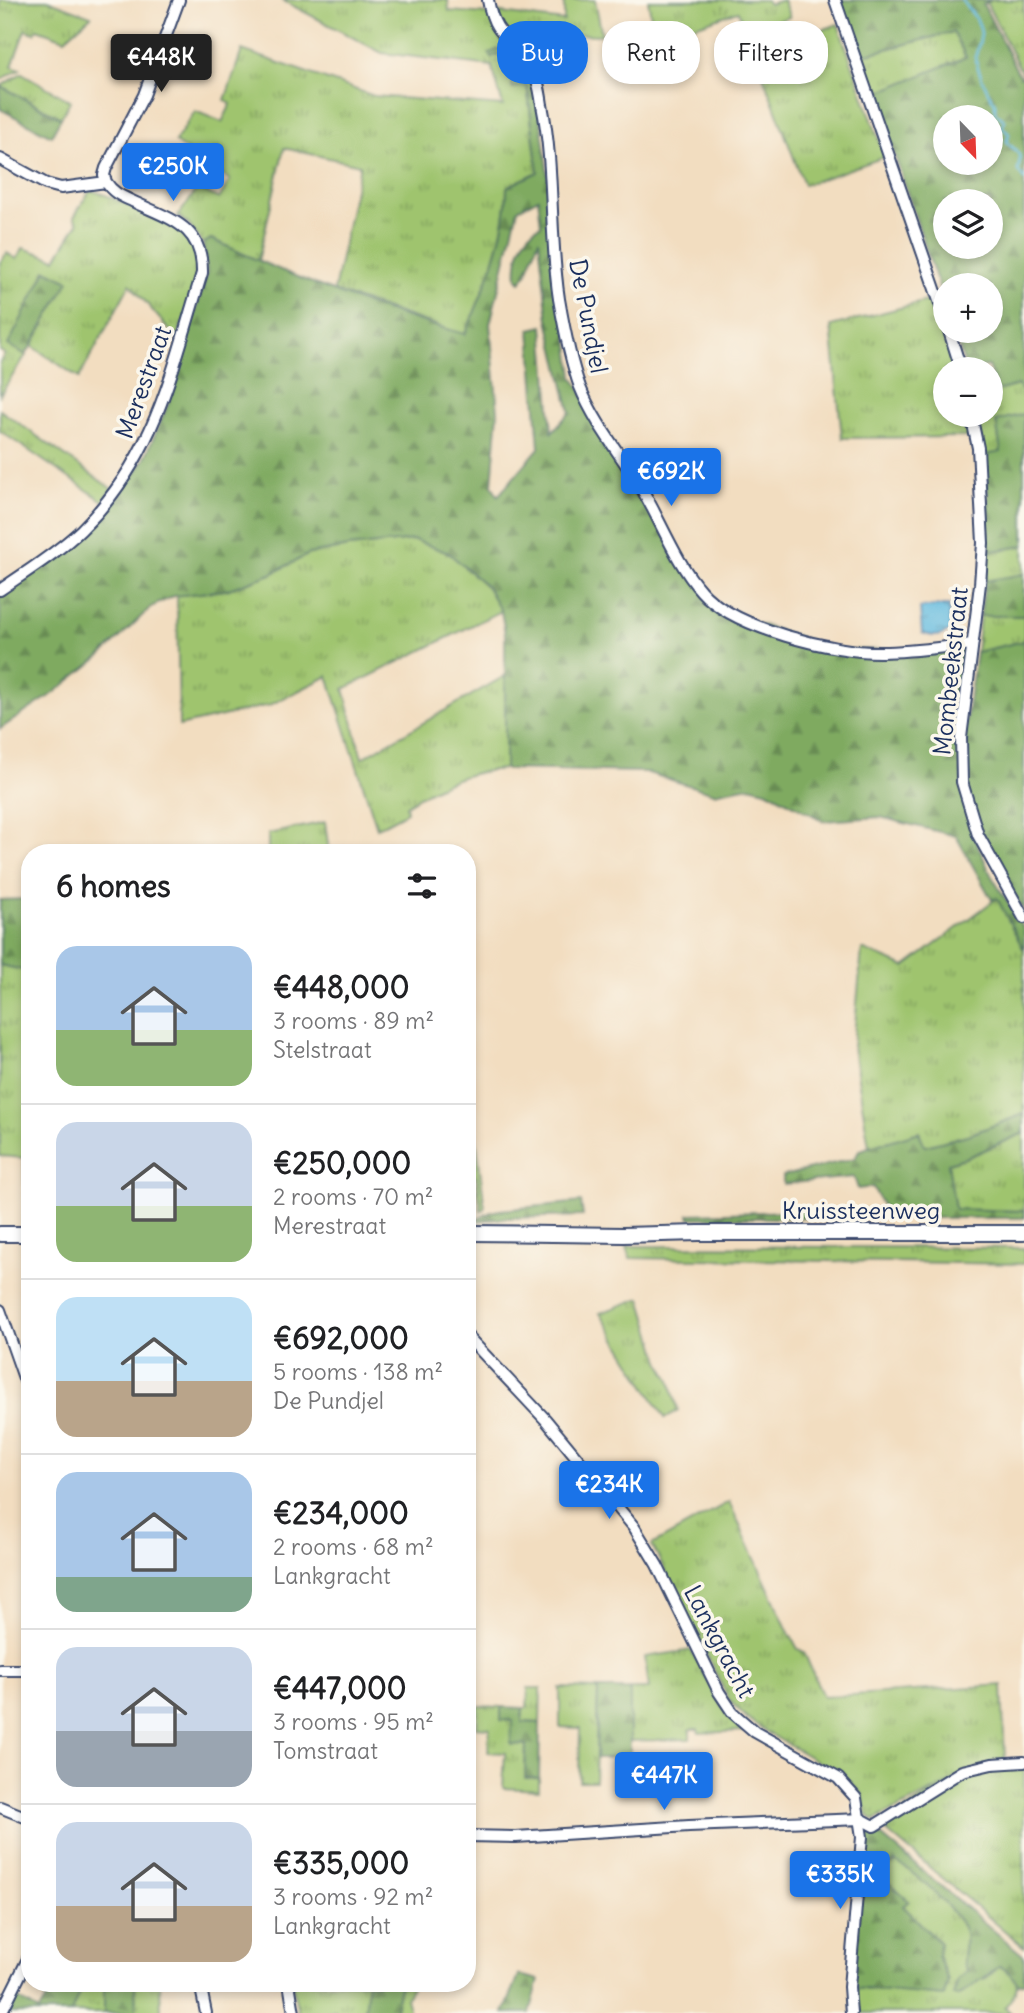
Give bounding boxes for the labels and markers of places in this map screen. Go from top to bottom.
pin: €448K [112,34,210,94]
pin: €250K [124,144,222,203]
pin: €692K [622,448,720,508]
pin: €234K [560,1462,658,1521]
pin: €447K [615,1752,713,1812]
pin: €335K [791,1852,889,1911]

